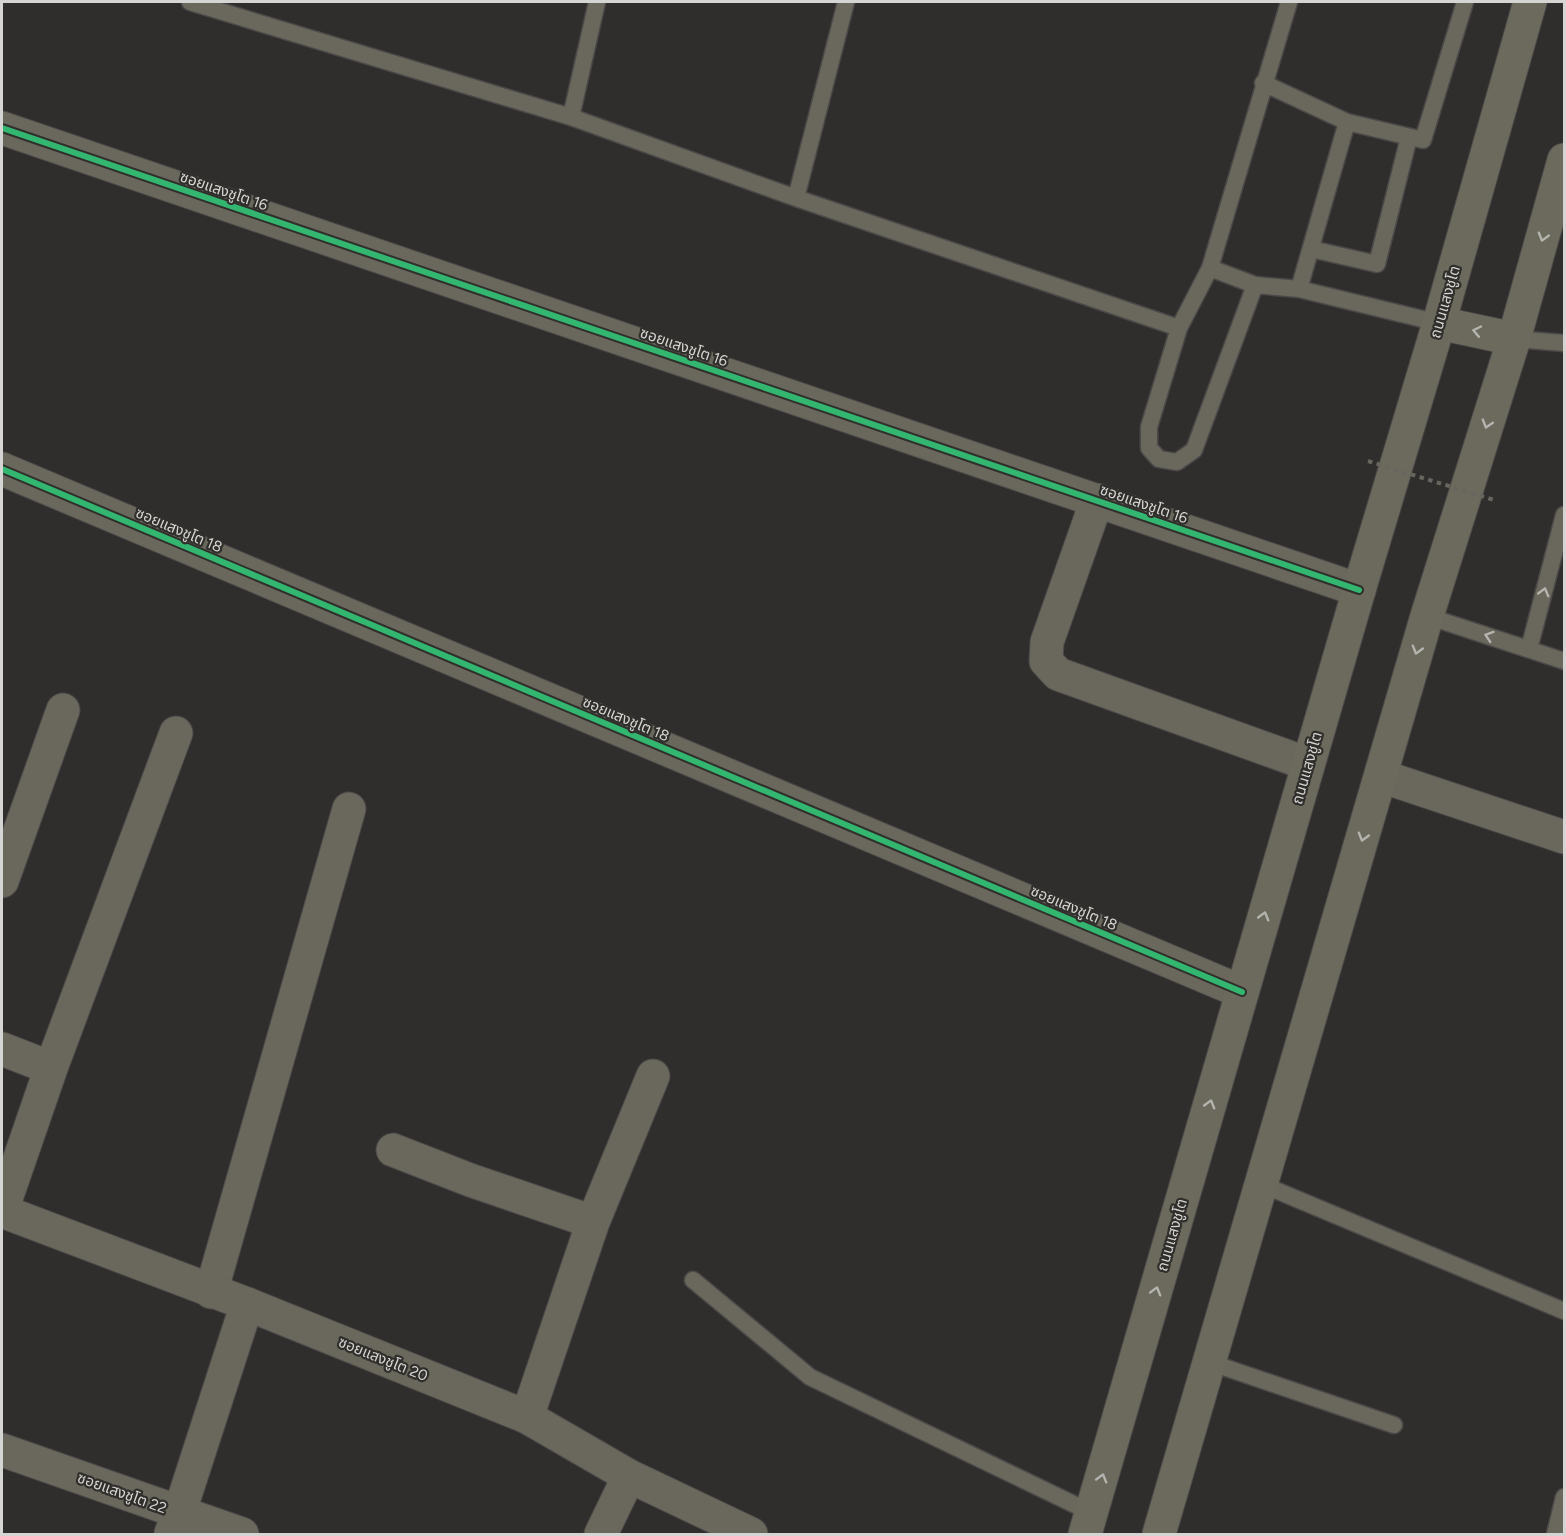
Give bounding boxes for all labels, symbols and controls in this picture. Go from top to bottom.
street label: ซอยแสงชูโต 16 [178,168,271,215]
one-way arrow [1538,231,1550,242]
street label: ถนนแสงชูโต [1426,264,1464,340]
street label: ซอยแสงชูโต 16 [638,324,731,371]
one-way arrow [1472,325,1482,338]
one-way arrow [1482,418,1494,429]
street label: ซอยแสงชูโต 16 [1098,481,1191,528]
street label: ซอยแสงชูโต 18 [133,504,225,556]
one-way arrow [1537,588,1549,598]
one-way arrow [1484,631,1495,643]
one-way arrow [1412,644,1424,655]
street label: ซอยแสงชูโต 18 [580,693,672,745]
street label: ถนนแสงชูโต [1288,730,1326,806]
one-way arrow [1358,831,1370,842]
street label: ซอยแสงชูโต 18 [1028,882,1120,934]
one-way arrow [1257,911,1269,922]
one-way arrow [1203,1099,1215,1110]
street label: ถนนแสงชูโต [1153,1197,1191,1273]
one-way arrow [1149,1286,1161,1297]
street label: ซอยแสงชูโต 20 [336,1333,430,1385]
street label: ซอยแสงชูโต 22 [75,1469,169,1517]
one-way arrow [1094,1473,1107,1483]

